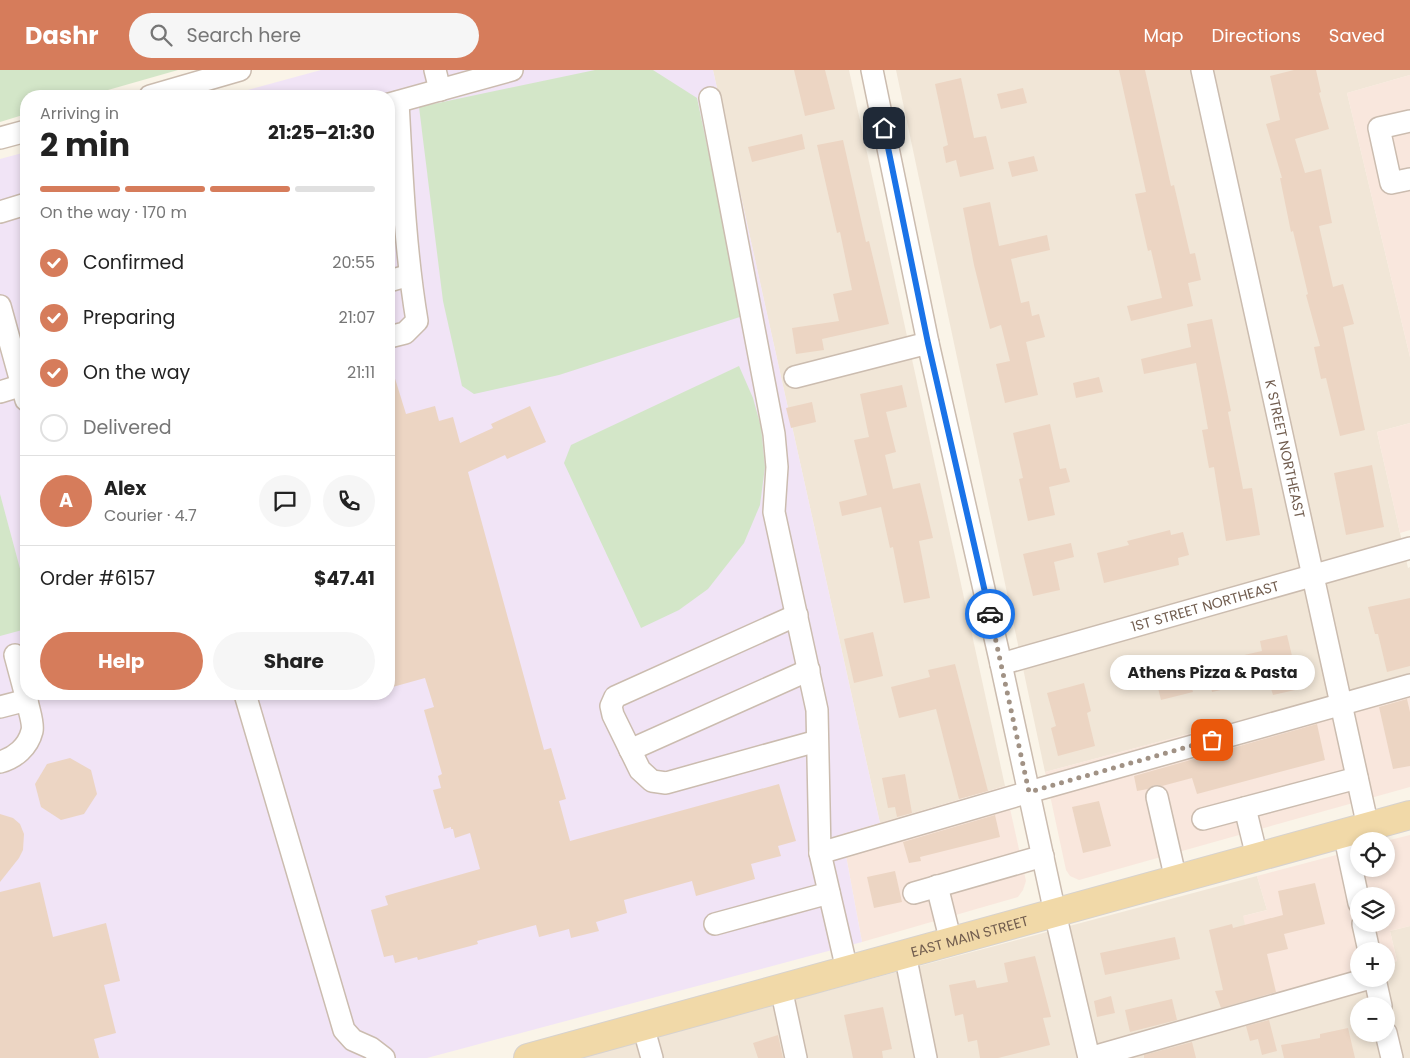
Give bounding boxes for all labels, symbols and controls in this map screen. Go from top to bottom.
search box [129,13,479,58]
text: Dashr [25,19,99,52]
icon: search [147,21,175,49]
text: Search here [187,22,301,49]
text: Map [1144,23,1183,48]
text: Directions [1211,23,1301,48]
text: Saved [1329,23,1385,48]
text: Arriving in [40,102,119,125]
pin [863,107,905,149]
icon: home [870,114,898,142]
text: 21:25–21:30 [268,119,375,146]
text: 2 min [40,122,130,167]
text: On the way · 170 m [40,201,187,224]
icon: check [40,249,68,277]
text: Confirmed [83,249,184,276]
text: 20:55 [332,251,375,274]
icon: check [40,304,68,332]
text: Preparing [83,304,175,331]
text: 21:07 [338,306,375,329]
icon: check [40,359,68,387]
text: On the way [83,359,190,386]
text: 21:11 [347,361,375,384]
street label: K STREET NORTHEAST [1260,378,1310,521]
text: Delivered [83,414,172,441]
text: Alex [104,475,146,502]
button: chat [259,475,311,527]
button: phone [323,475,375,527]
text: A [59,487,73,514]
text: Courier · 4.7 [104,504,197,527]
text: Order #6157 [40,565,155,592]
text: $47.41 [314,565,375,592]
street label: 1ST STREET NORTHEAST [1129,576,1282,637]
courier [965,589,1015,639]
icon: car [976,600,1004,628]
button: Help [40,632,203,690]
button: Share [213,632,375,690]
callout: Athens Pizza & Pasta [1110,655,1314,690]
text: Athens Pizza & Pasta [1127,661,1298,684]
pin [1191,719,1233,761]
icon: bag [1198,726,1226,754]
map controls [1350,832,1395,1042]
button: locate [1350,832,1395,877]
button: layers [1350,887,1395,932]
street label: EAST MAIN STREET [909,911,1031,962]
button: + [1350,942,1395,987]
button: − [1350,997,1395,1042]

